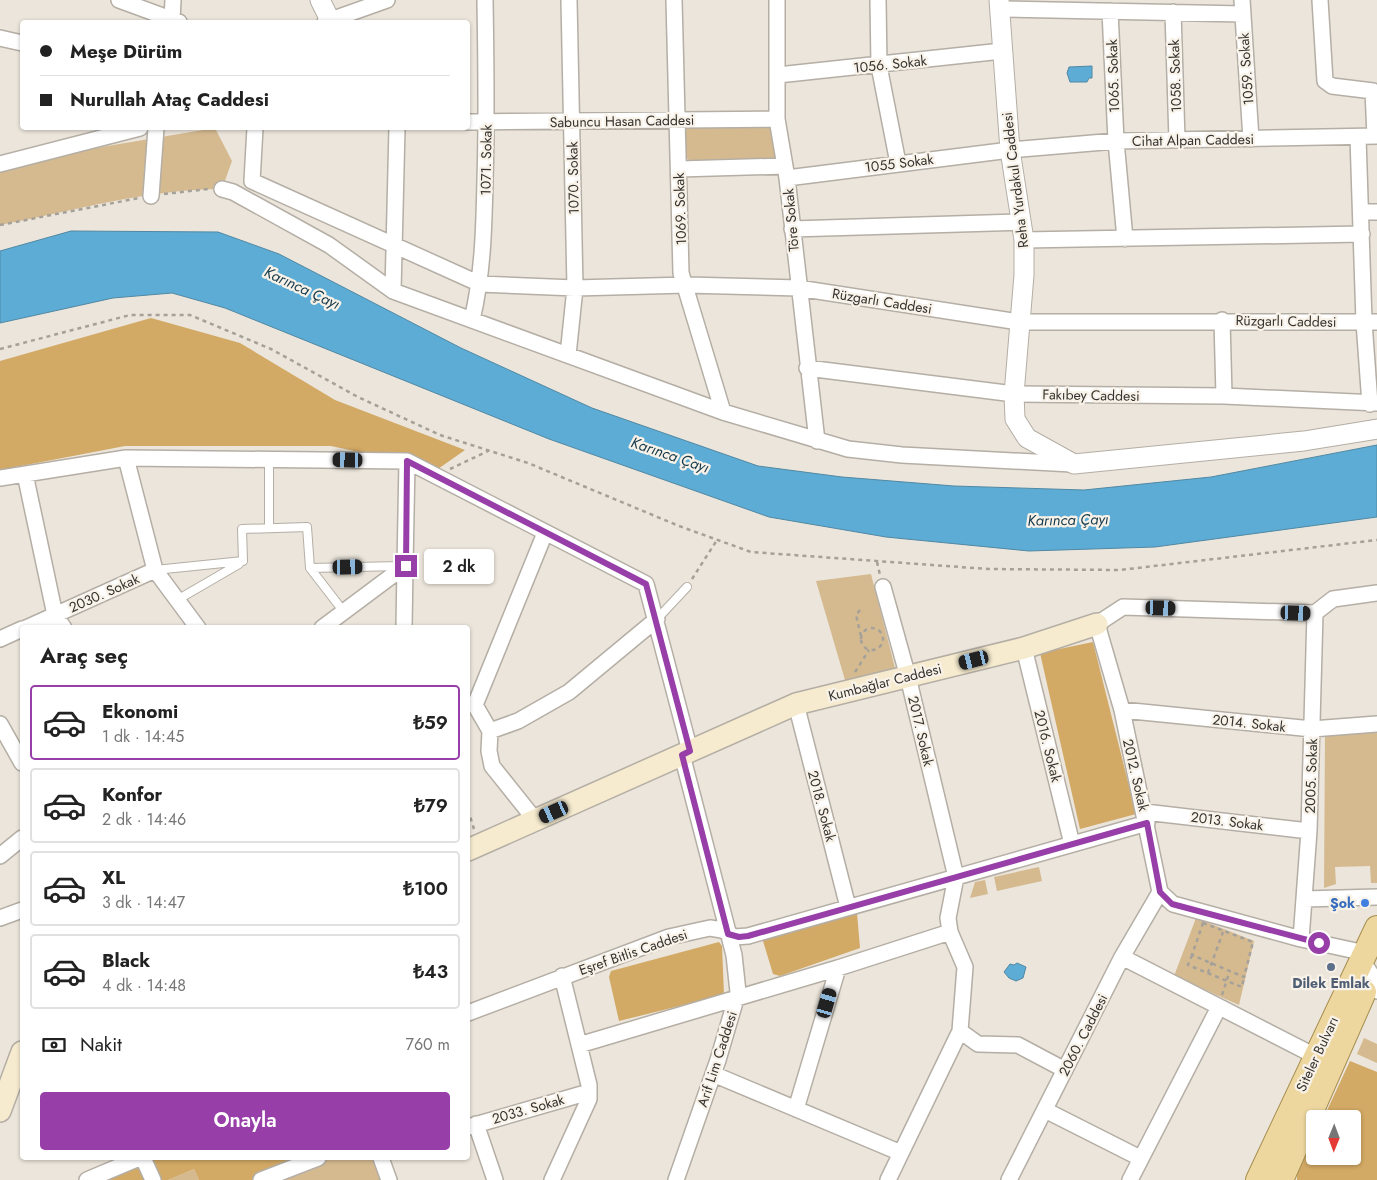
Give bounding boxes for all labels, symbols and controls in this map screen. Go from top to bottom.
street label: 1059. Sokak [1233,31,1259,106]
text: Meşe Dürüm [70,38,182,65]
street label: 1065. Sokak [1102,38,1124,113]
street label: 1058. Sokak [1164,38,1186,113]
street label: 1056. Sokak [852,50,928,78]
text: Nurullah Ataç Caddesi [70,86,269,113]
street label: Sabuncu Hasan Caddesi [549,110,695,132]
street label: Reha Yurdakul Caddesi [997,111,1033,249]
street label: 1071. Sokak [475,123,497,196]
street label: Cihat Alpan Caddesi [1132,129,1254,151]
street label: 1070. Sokak [562,140,584,215]
street label: 1055 Sokak [864,149,935,177]
street label: 1069. Sokak [669,172,691,246]
street label: Töre Sokak [778,187,804,252]
water label: Karınca Çayı [261,261,344,315]
street label: Rüzgarlı Caddesi [831,283,933,319]
street label: Rüzgarlı Caddesi [1235,310,1337,332]
street label: Fakıbey Caddesi [1042,384,1140,406]
water label: Karınca Çayı [628,431,712,479]
car [332,452,363,468]
water label: Karınca Çayı [1027,508,1109,532]
callout: 2 dk [424,548,494,584]
route end [395,555,417,577]
text: 2 dk [442,555,476,578]
car [332,559,363,575]
street label: 2030. Sokak [66,568,143,617]
car [1145,600,1176,616]
car [1280,605,1311,621]
text: Araç seç [40,639,128,671]
car [957,649,990,671]
street label: Kumbağlar Caddesi [826,658,944,706]
street label: 2017. Sokak [903,694,939,769]
text: Ekonomi [102,698,178,725]
icon: car [42,700,87,745]
street label: 2016. Sokak [1029,708,1067,785]
text: ₺59 [413,709,448,736]
street label: 2014. Sokak [1211,709,1287,737]
text: 1 dk · 14:45 [102,725,184,748]
street label: 2012. Sokak [1118,737,1154,814]
street label: 2005. Sokak [1300,737,1322,814]
street label: 2018. Sokak [803,768,841,845]
text: Konfor [102,781,162,808]
icon: car [42,783,87,828]
text: ₺79 [414,792,448,819]
car [537,799,570,825]
street label: 2013. Sokak [1190,807,1265,835]
text: 2 dk · 14:46 [102,808,186,831]
text: XL [102,864,125,891]
icon: car [42,866,87,911]
text: ₺100 [403,875,448,902]
text: 3 dk · 14:47 [102,891,185,914]
place label: Şok [1330,893,1355,913]
marker: Şok [1359,897,1371,909]
street label: Eşref Bitlis Caddesi [576,924,690,980]
route start [1308,932,1330,954]
text: Black [102,947,150,974]
icon: car [42,949,87,994]
text: ₺43 [413,958,448,985]
marker: Dilek Emlak [1325,961,1337,973]
place label: Dilek Emlak [1292,973,1370,993]
text: 4 dk · 14:48 [102,974,186,997]
car [815,987,838,1019]
street label: 2060. Caddesi [1054,990,1112,1080]
street label: Arif Lim Caddesi [692,1008,742,1110]
street label: Siteler Bulvarı [1291,1013,1343,1095]
icon: cash [40,1031,68,1059]
text: Nakit [80,1031,122,1058]
text: 760 m [406,1033,450,1056]
street label: 2033. Sokak [490,1089,567,1129]
button: Onayla [40,1092,450,1150]
north arrow [1306,1110,1361,1165]
map controls [1306,1110,1361,1165]

